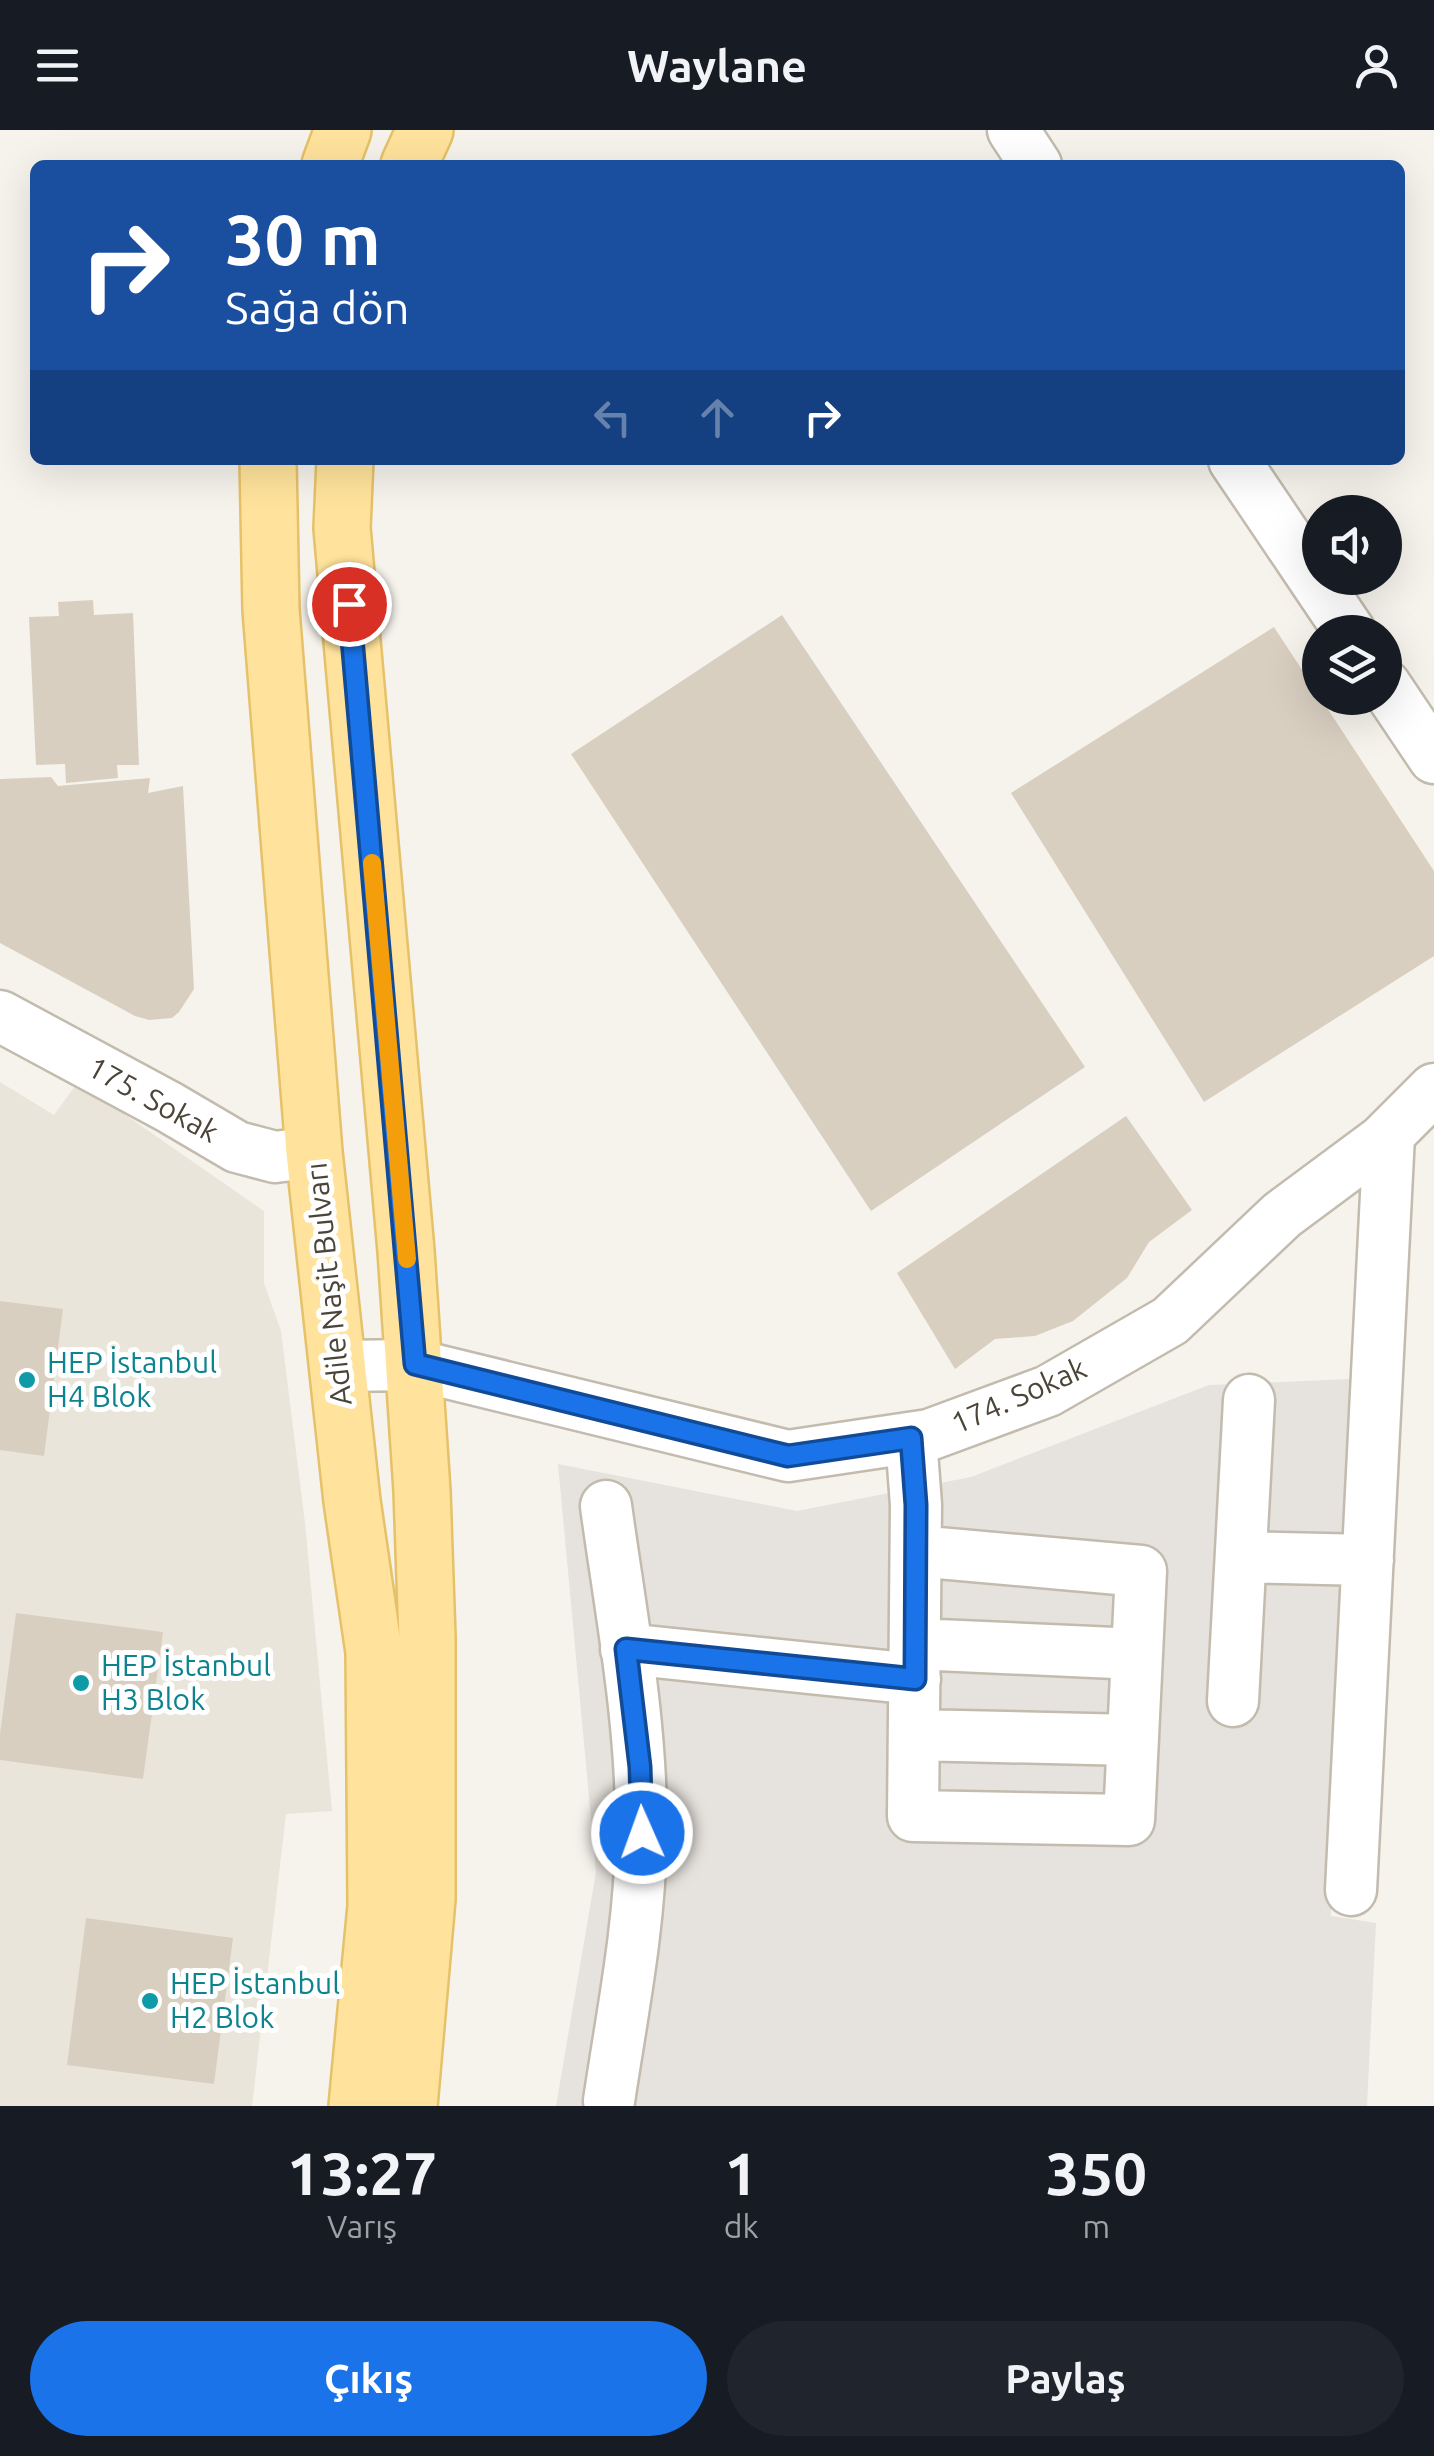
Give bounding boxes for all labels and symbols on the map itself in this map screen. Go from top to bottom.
pin [307,562,392,647]
street label: 175. Sokak [82,1049,225,1149]
street label: Adile Naşit Bulvarı [298,1161,358,1407]
place label: HEP İstanbul H4 Blok [47,1345,217,1413]
street label: 174. Sokak [946,1350,1091,1440]
marker: HEP İstanbul H4 Blok [16,1369,38,1391]
place label: HEP İstanbul H3 Blok [101,1648,271,1716]
marker: HEP İstanbul H3 Blok [70,1672,92,1694]
position arrow [590,1781,694,1885]
place label: HEP İstanbul H2 Blok [170,1966,340,2034]
marker: HEP İstanbul H2 Blok [139,1990,161,2012]

